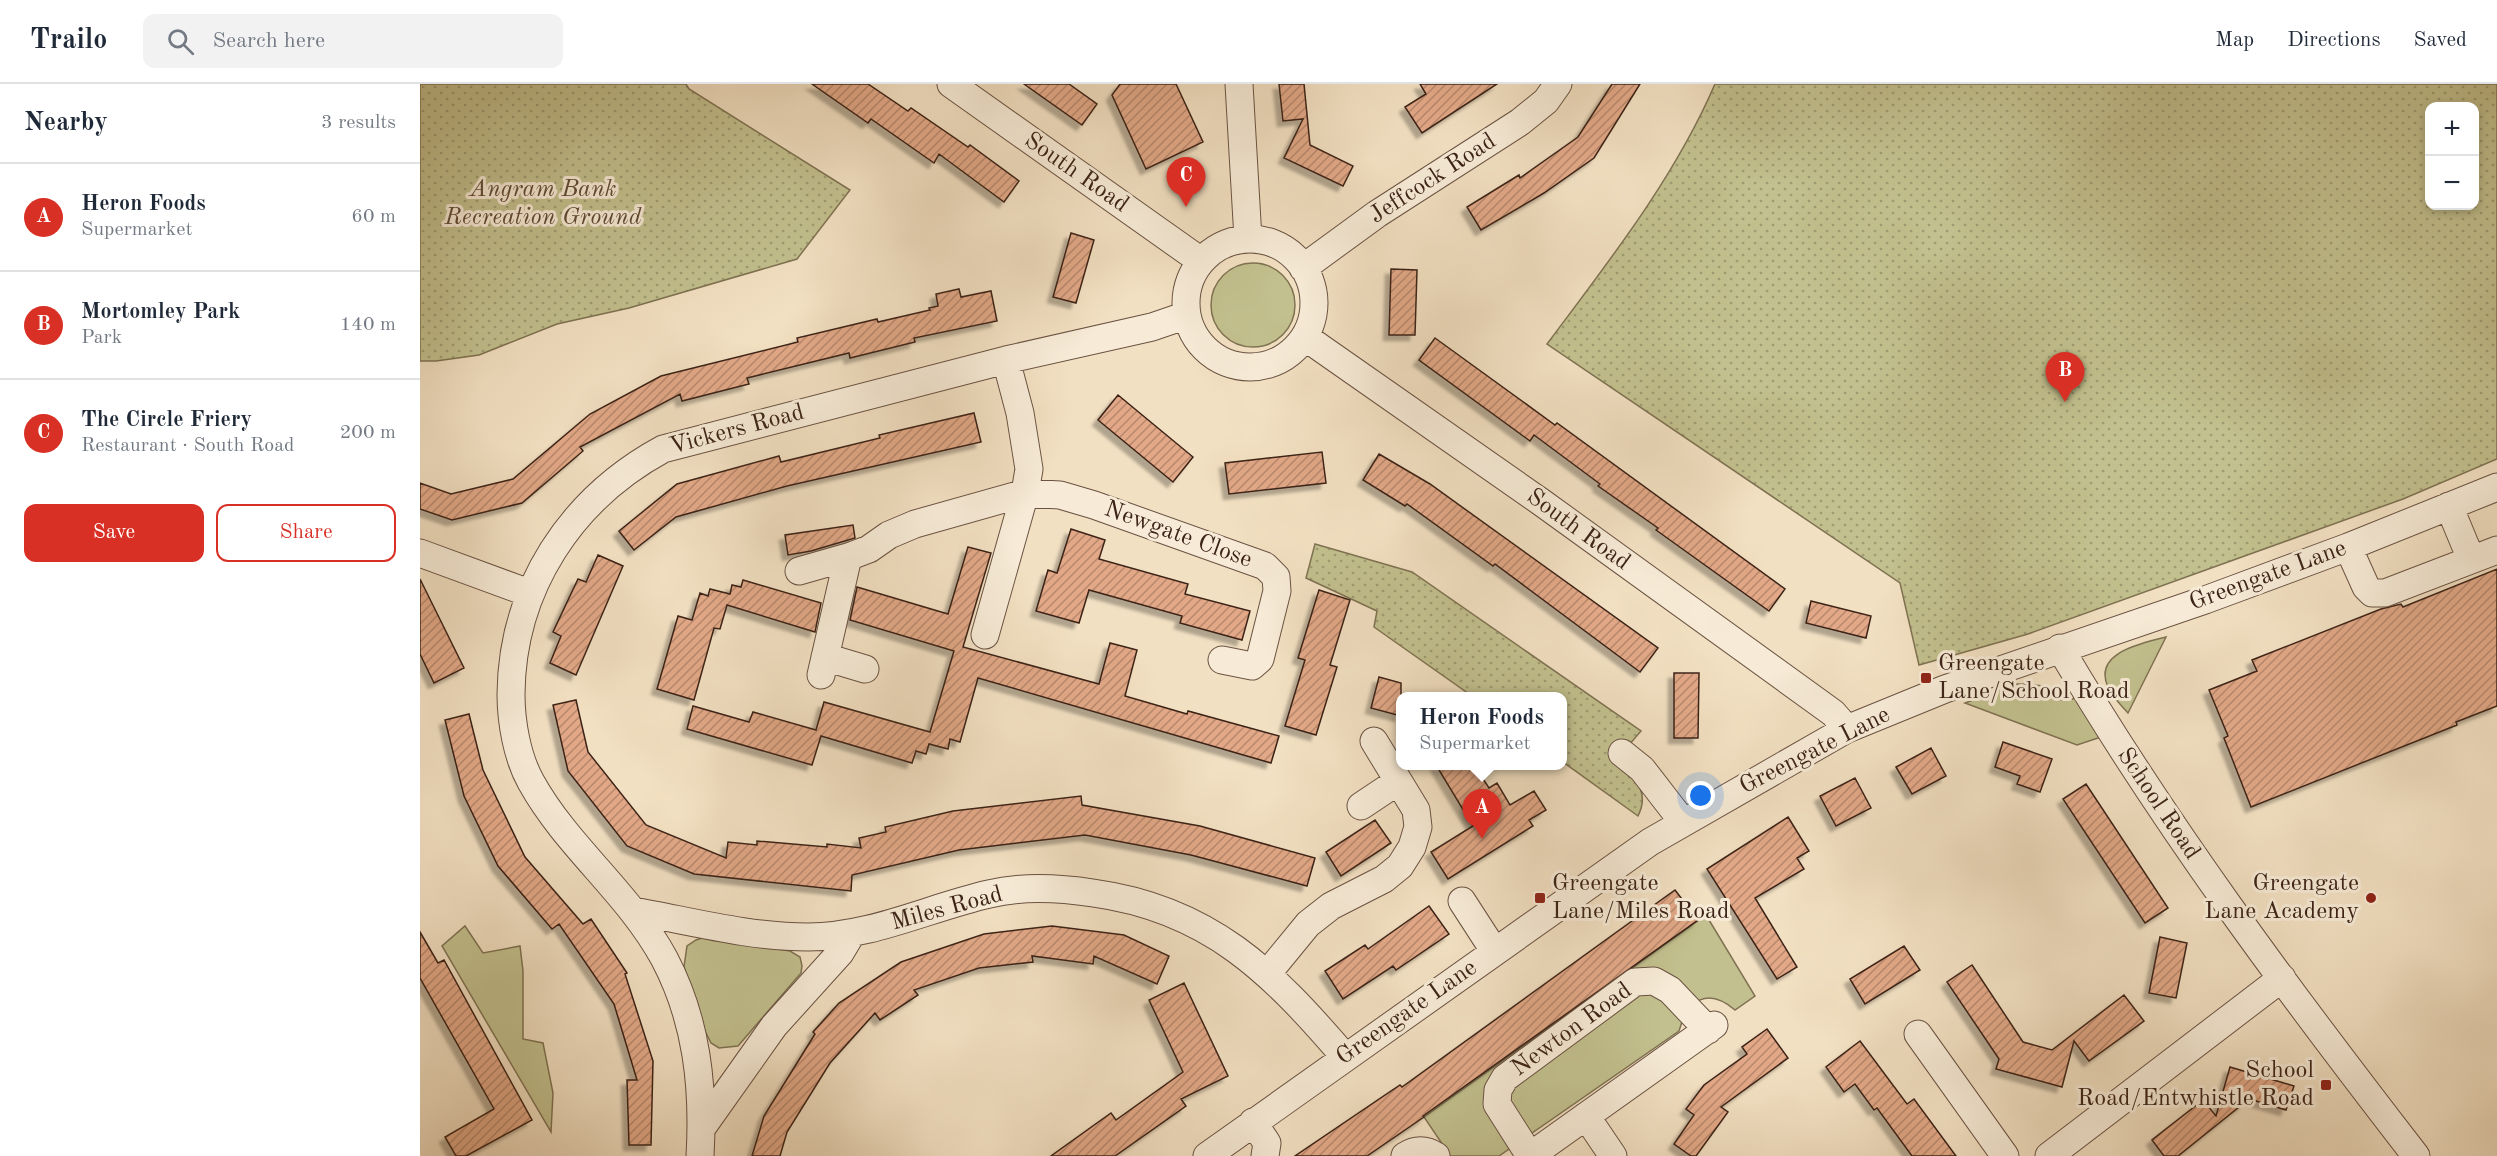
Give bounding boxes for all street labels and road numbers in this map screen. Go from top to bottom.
street label: South Road [1019,128,1133,218]
street label: Jeffcock Road [1366,129,1500,229]
street label: Vickers Road [667,400,807,460]
street label: South Road [1522,485,1634,575]
street label: Newgate Close [1101,497,1255,573]
street label: Greengate Lane [2186,536,2350,616]
street label: Greengate Lane [1736,703,1894,799]
street label: School Road [2112,744,2204,864]
street label: Miles Road [888,883,1006,935]
street label: Greengate Lane [1333,956,1481,1070]
street label: Newton Road [1508,979,1636,1081]

